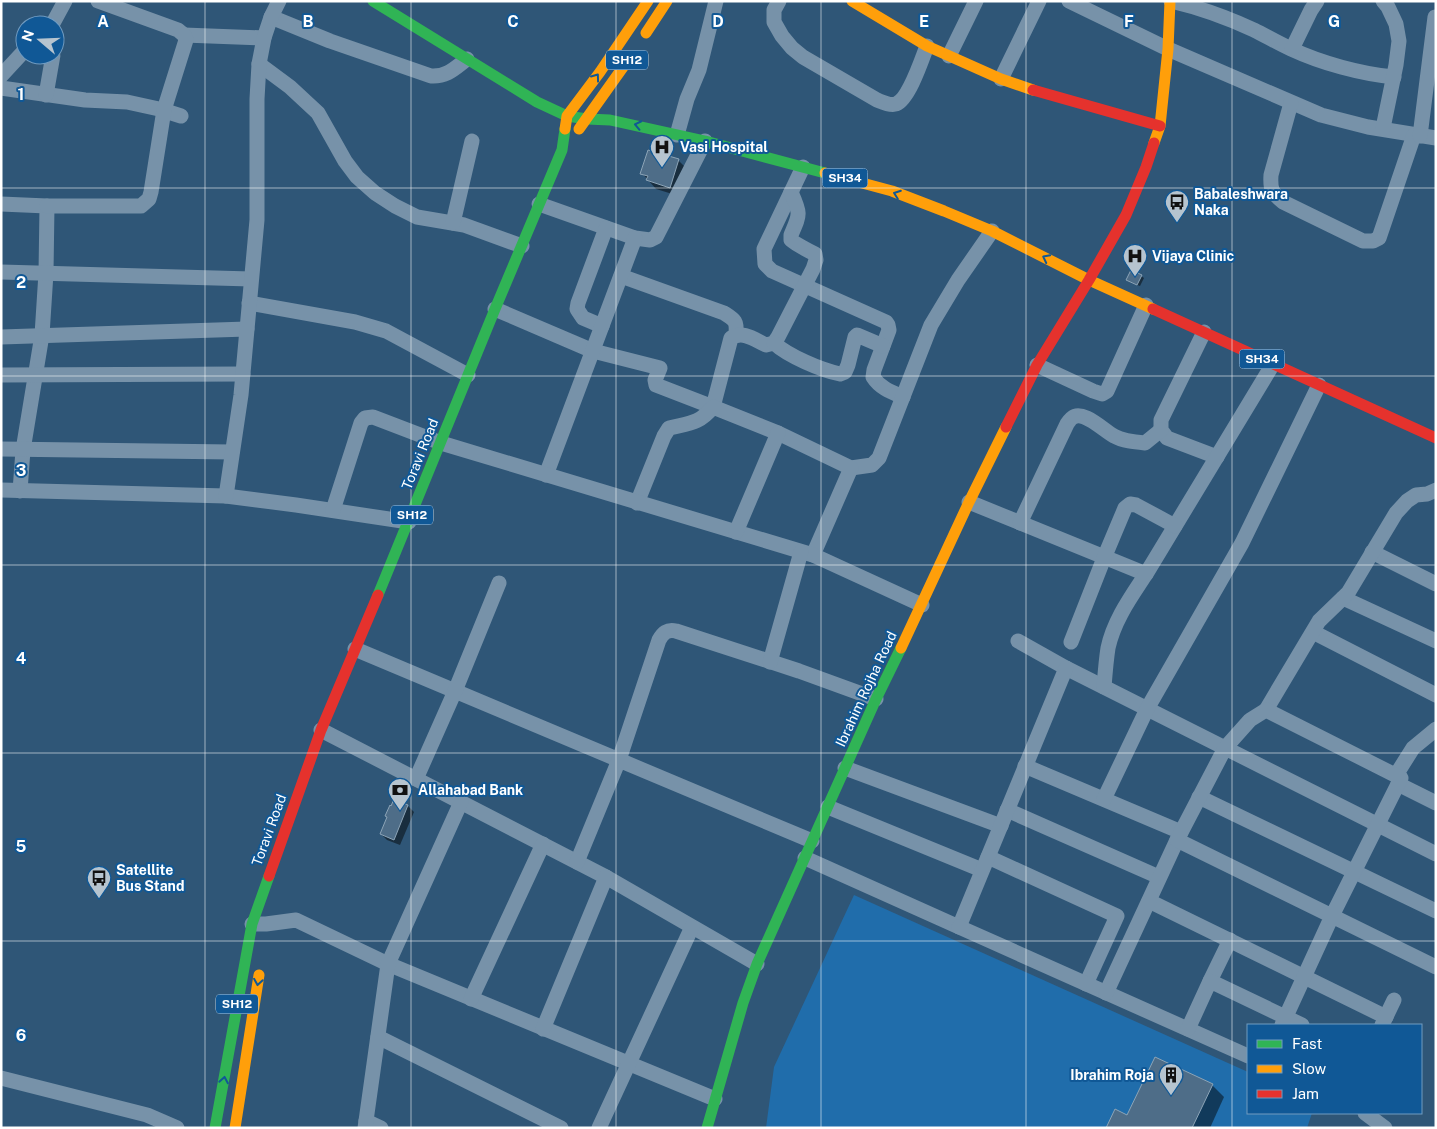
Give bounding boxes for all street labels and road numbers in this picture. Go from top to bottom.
road number: SH12 [606,50,648,70]
road number: SH34 [822,168,868,188]
road number: SH34 [1240,349,1284,368]
street label: Toravi Road [399,416,441,492]
road number: SH12 [391,506,433,524]
street label: Ibrahim Rojha Road [832,629,900,749]
street label: Toravi Road [249,792,289,868]
road number: SH12 [216,994,258,1014]

